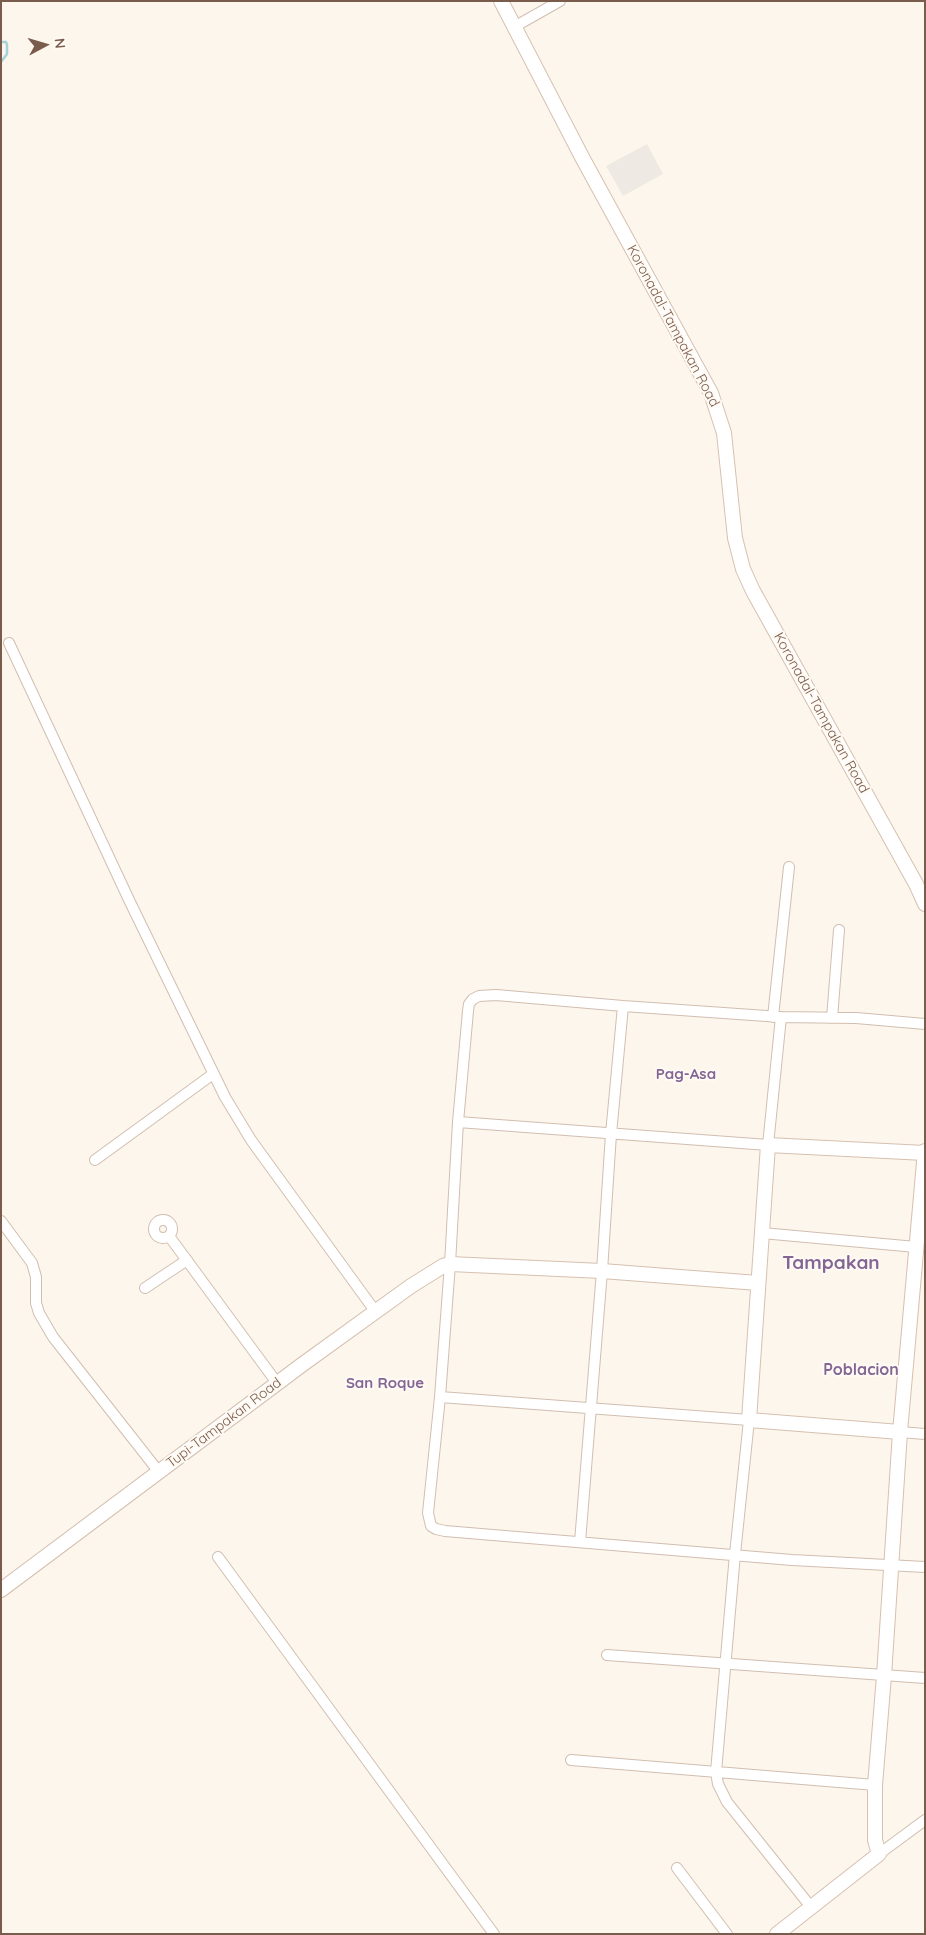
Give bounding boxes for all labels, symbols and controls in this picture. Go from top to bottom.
north arrow [20,20,70,70]
text: N [50,37,69,49]
street label: Koronadal-Tampakan Road [623,242,723,410]
street label: Koronadal-Tampakan Road [770,630,872,796]
district label: Pag-Asa [656,1065,716,1083]
district label: Tampakan [782,1252,880,1274]
district label: Poblacion [823,1360,899,1380]
street label: Tupi-Tampakan Road [163,1374,285,1472]
district label: San Roque [346,1374,424,1392]

